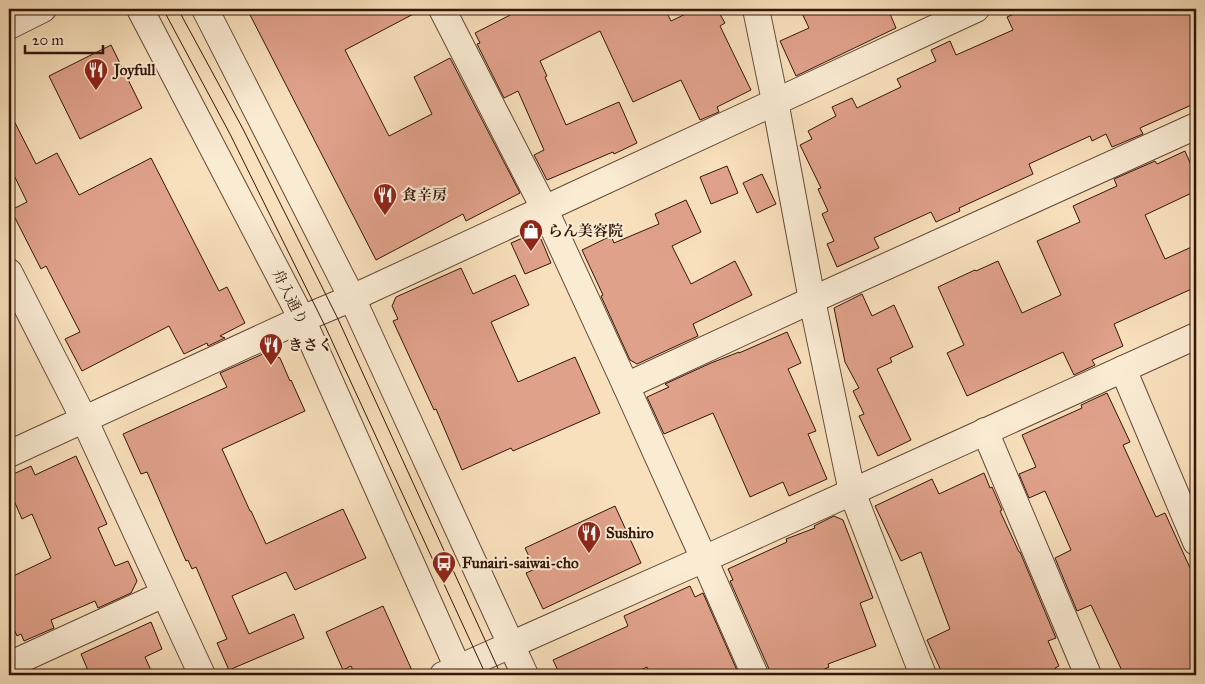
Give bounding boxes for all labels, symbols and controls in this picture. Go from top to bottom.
scale bar [25,22,102,54]
text: 20 m [32,31,64,49]
restaurant icon: Joyfull [83,57,109,91]
place label: Joyfull [112,61,156,80]
restaurant icon: 食辛房 [372,182,398,216]
place label: 食辛房 [402,186,447,204]
shop icon: らん美容院 [518,218,544,252]
place label: らん美容院 [548,222,623,240]
street label: 舟入通り [268,266,312,328]
restaurant icon: きさく [258,332,284,366]
place label: きさく [288,336,333,354]
restaurant icon: Sushiro [576,520,602,554]
place label: Sushiro [606,524,654,542]
bus stop icon: Funairi-saiwai-cho [431,550,457,584]
place label: Funairi-saiwai-cho [462,554,579,572]

